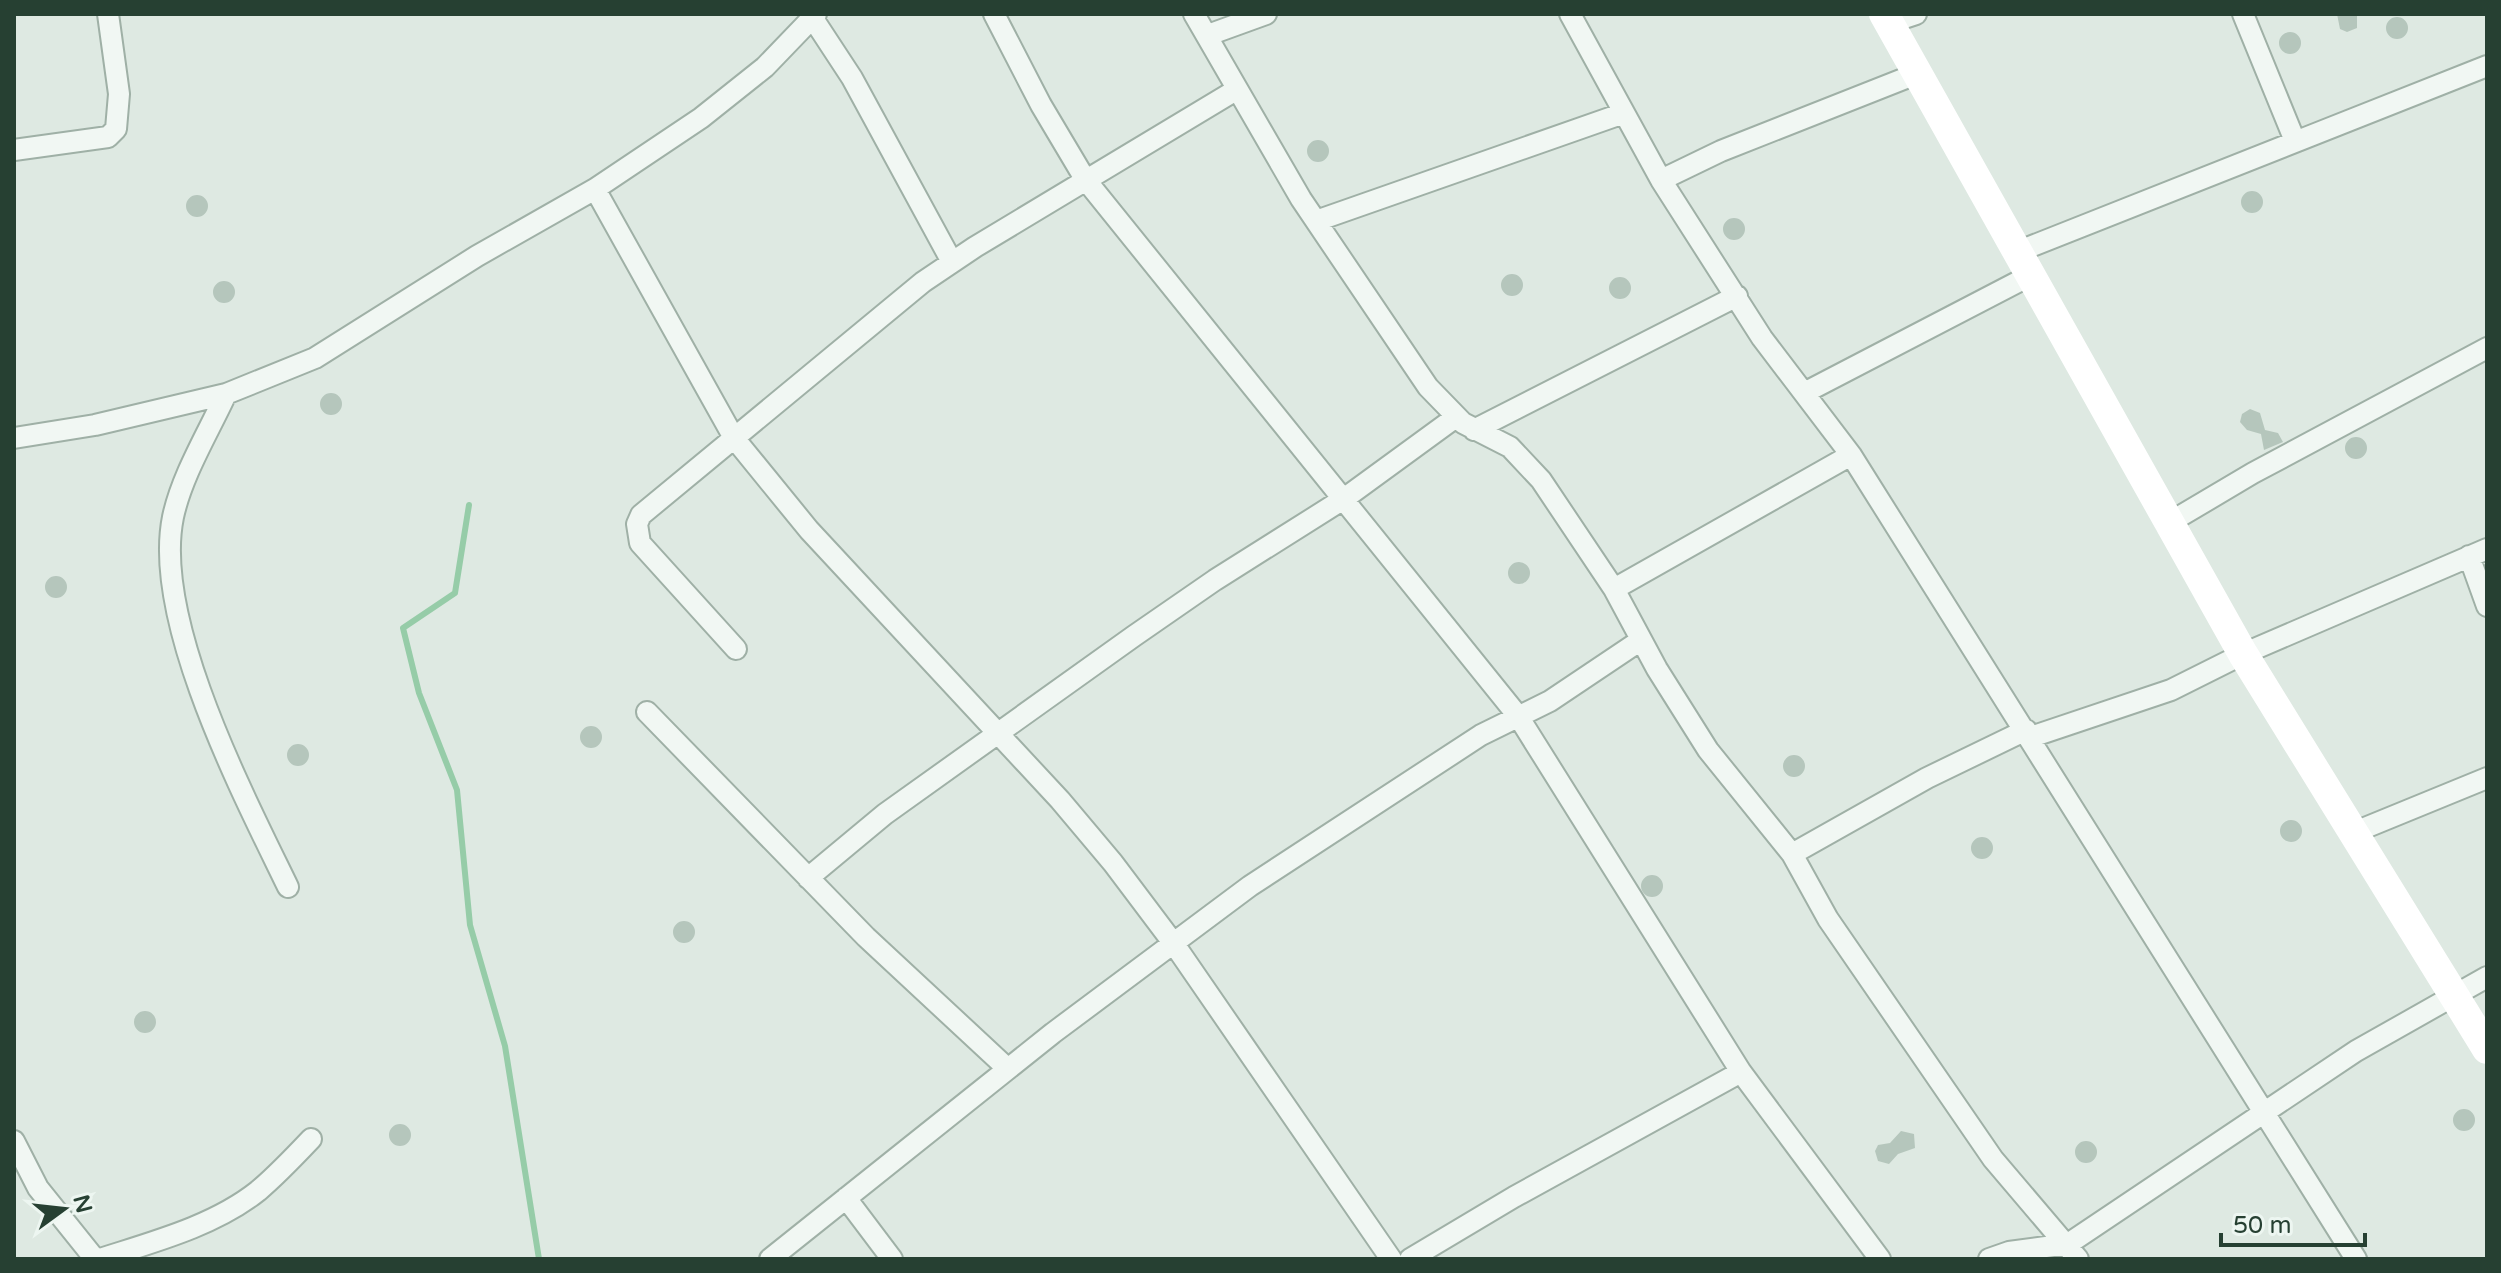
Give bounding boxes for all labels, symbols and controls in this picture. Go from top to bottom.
north arrow [24,1169,104,1249]
text: N [68,1192,97,1216]
scale bar [2221,1197,2365,1247]
text: 50 m [2233,1211,2291,1240]

